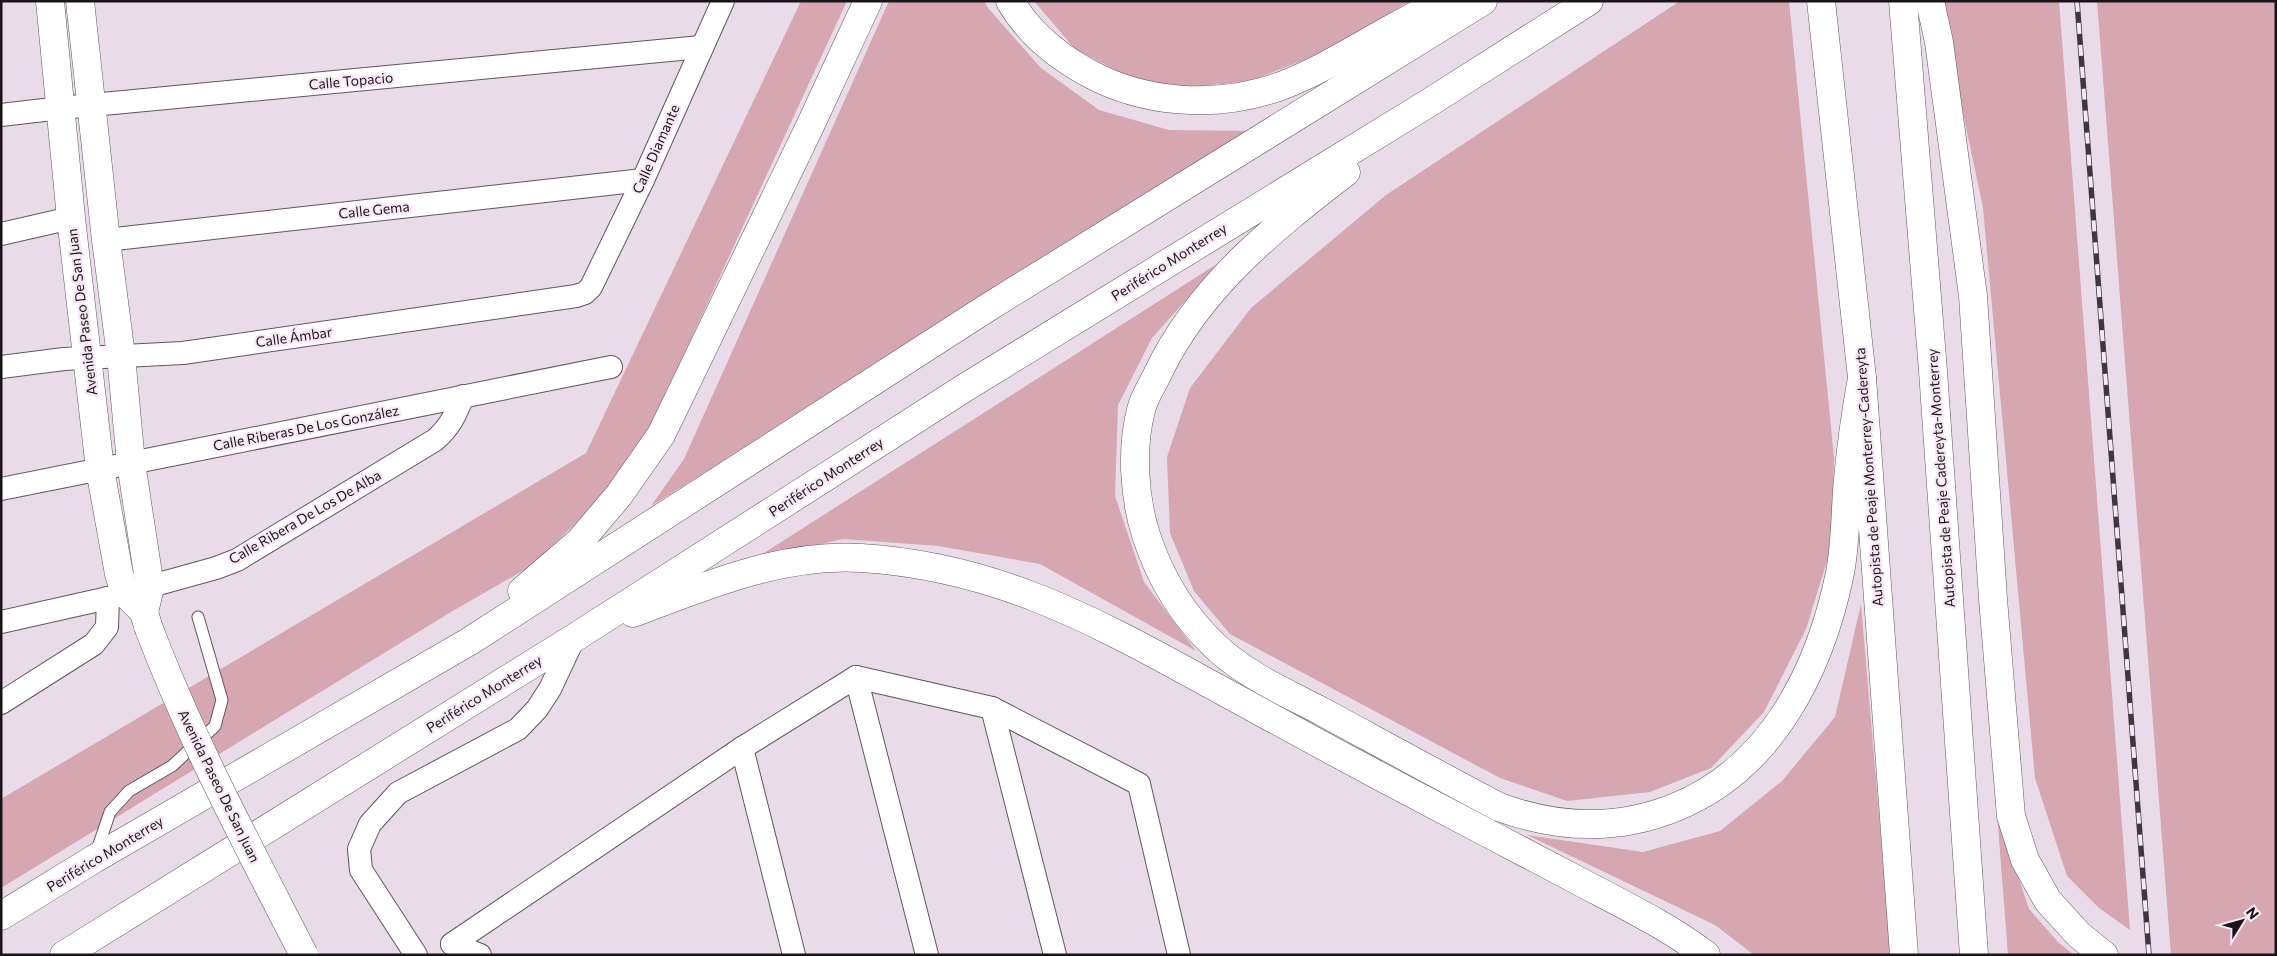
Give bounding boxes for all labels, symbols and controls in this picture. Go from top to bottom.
street label: Calle Topacio [308,68,394,93]
street label: Calle Diamante [628,102,683,196]
street label: Calle Gema [338,197,410,222]
street label: Periférico Monterrey [1108,219,1230,304]
street label: Avenida Paseo De San Juan [63,228,100,396]
street label: Calle Ámbar [255,323,334,350]
street label: Autopista de Peaje Monterrey-Cadereyta [1851,347,1886,607]
street label: Autopista de Peaje Cadereyta-Monterrey [1923,348,1958,608]
street label: Calle Riberas De Los González [212,401,400,454]
street label: Periférico Monterrey [765,433,886,520]
street label: Calle Ribera De Los De Alba [226,466,384,567]
street label: Periférico Monterrey [423,651,545,736]
street label: Avenida Paseo De San Juan [175,707,264,865]
street label: Periférico Monterrey [43,812,166,895]
north arrow [2217,896,2267,946]
text: N [2243,904,2263,922]

